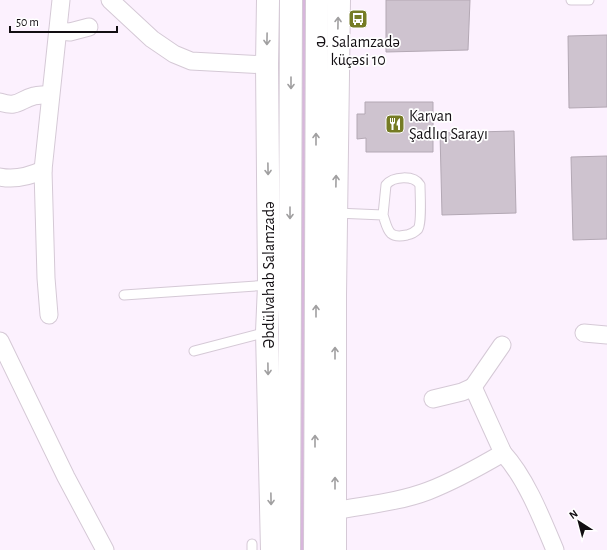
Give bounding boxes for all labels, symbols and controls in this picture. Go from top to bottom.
scale bar [10,8,117,34]
bus stop icon: Ə. Salamzadə küçəsi 10 [347,8,369,30]
text: 50 m [16,16,39,28]
one-way arrow [334,17,342,30]
one-way arrow [263,32,271,45]
place label: Ə. Salamzadə küçəsi 10 [316,34,400,68]
one-way arrow [287,76,295,89]
place label: Karvan Şadlıq Sarayı [409,108,488,143]
restaurant icon: Karvan Şadlıq Sarayı [384,113,406,135]
one-way arrow [312,133,320,146]
one-way arrow [264,162,272,175]
one-way arrow [332,175,340,188]
street label: Əbdülvahab Salamzadə [261,201,277,349]
one-way arrow [286,206,294,219]
one-way arrow [312,305,320,318]
one-way arrow [331,347,339,360]
one-way arrow [264,362,272,375]
one-way arrow [311,435,319,448]
one-way arrow [331,477,339,490]
one-way arrow [267,492,275,505]
north arrow [559,502,599,542]
text: N [567,508,580,521]

